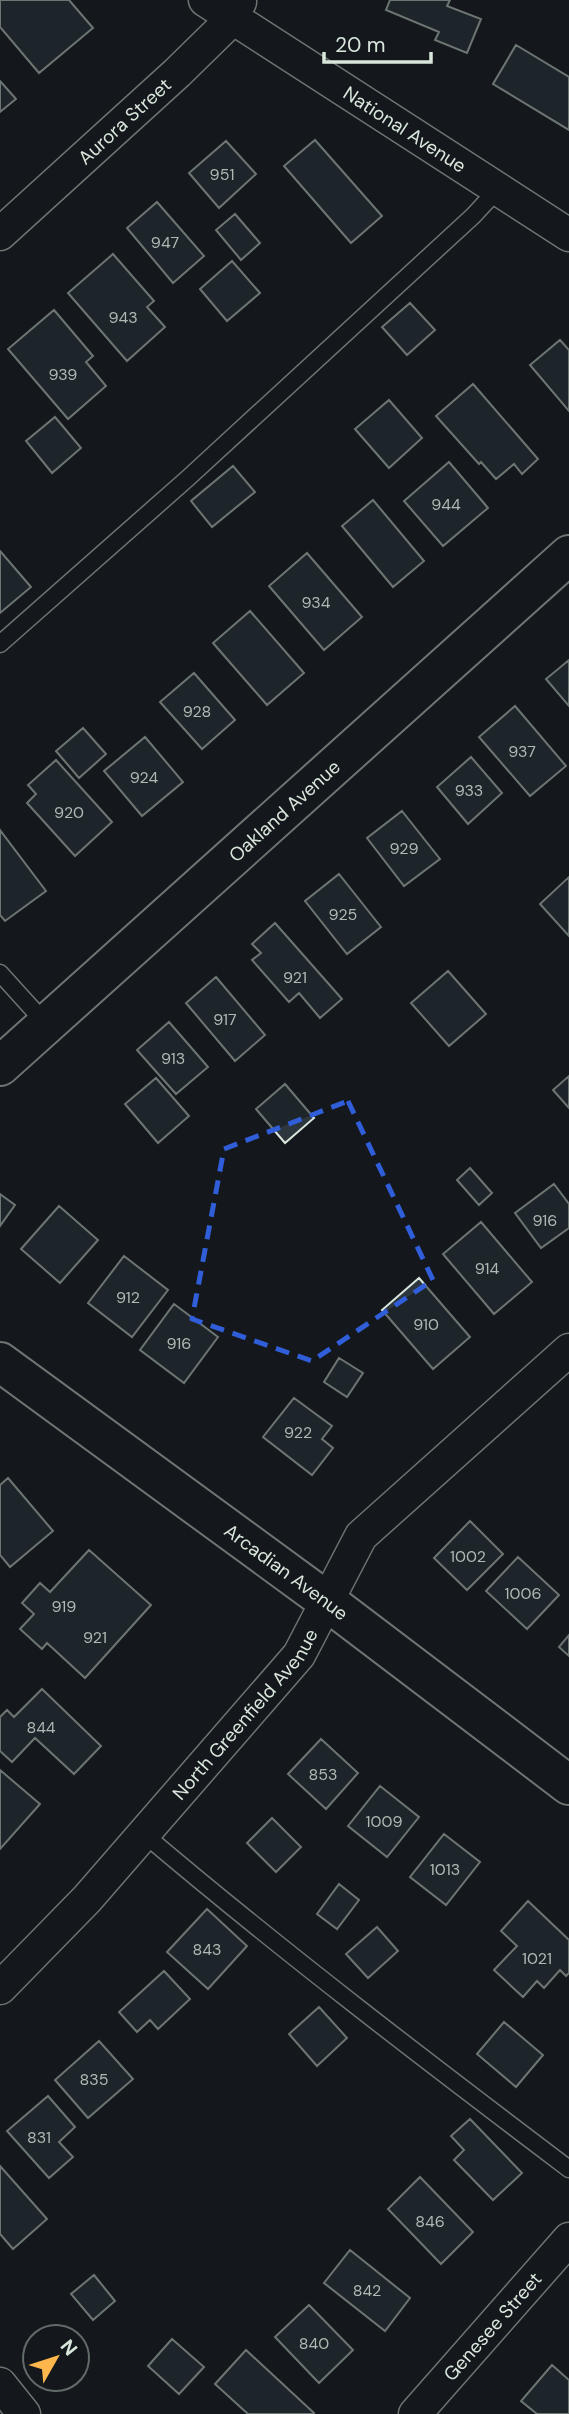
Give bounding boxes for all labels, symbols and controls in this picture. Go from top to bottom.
scale bar [324,21,431,65]
text: 20 m [335,31,386,59]
street label: Aurora Street [72,72,176,170]
street label: National Avenue [339,80,471,178]
house number: 951 [210,164,234,185]
house number: 947 [151,232,179,253]
house number: 943 [108,307,138,328]
house number: 939 [49,364,77,385]
house number: 944 [431,494,461,515]
house number: 934 [302,592,331,613]
house number: 928 [183,701,211,722]
house number: 937 [508,741,536,762]
street label: Oakland Avenue [223,754,345,867]
house number: 924 [130,767,159,788]
house number: 933 [455,780,483,801]
house number: 920 [54,802,84,823]
house number: 929 [390,838,418,859]
house number: 925 [329,904,357,925]
house number: 921 [283,967,307,988]
house number: 917 [213,1009,237,1030]
house number: 913 [161,1048,185,1069]
house number: 916 [533,1210,557,1231]
house number: 914 [475,1258,500,1279]
house number: 912 [116,1287,140,1308]
house number: 910 [413,1314,439,1335]
house number: 916 [167,1333,191,1354]
house number: 922 [284,1422,312,1443]
street label: Arcadian Avenue [219,1518,353,1626]
house number: 1002 [450,1546,486,1567]
house number: 1006 [505,1583,541,1604]
house number: 919 [52,1596,76,1617]
street label: North Greenfield Avenue [167,1624,323,1805]
house number: 921 [83,1627,107,1648]
house number: 844 [26,1717,56,1738]
house number: 853 [309,1764,337,1785]
house number: 1009 [366,1811,402,1832]
house number: 1013 [430,1859,460,1880]
house number: 843 [193,1939,221,1960]
house number: 1021 [522,1948,552,1969]
house number: 835 [80,2069,108,2090]
house number: 831 [27,2127,51,2148]
house number: 846 [415,2211,445,2232]
street label: Genesee Street [438,2266,547,2386]
house number: 842 [353,2280,381,2301]
north arrow [21,2323,91,2393]
house number: 840 [299,2333,329,2354]
text: N [55,2334,83,2361]

